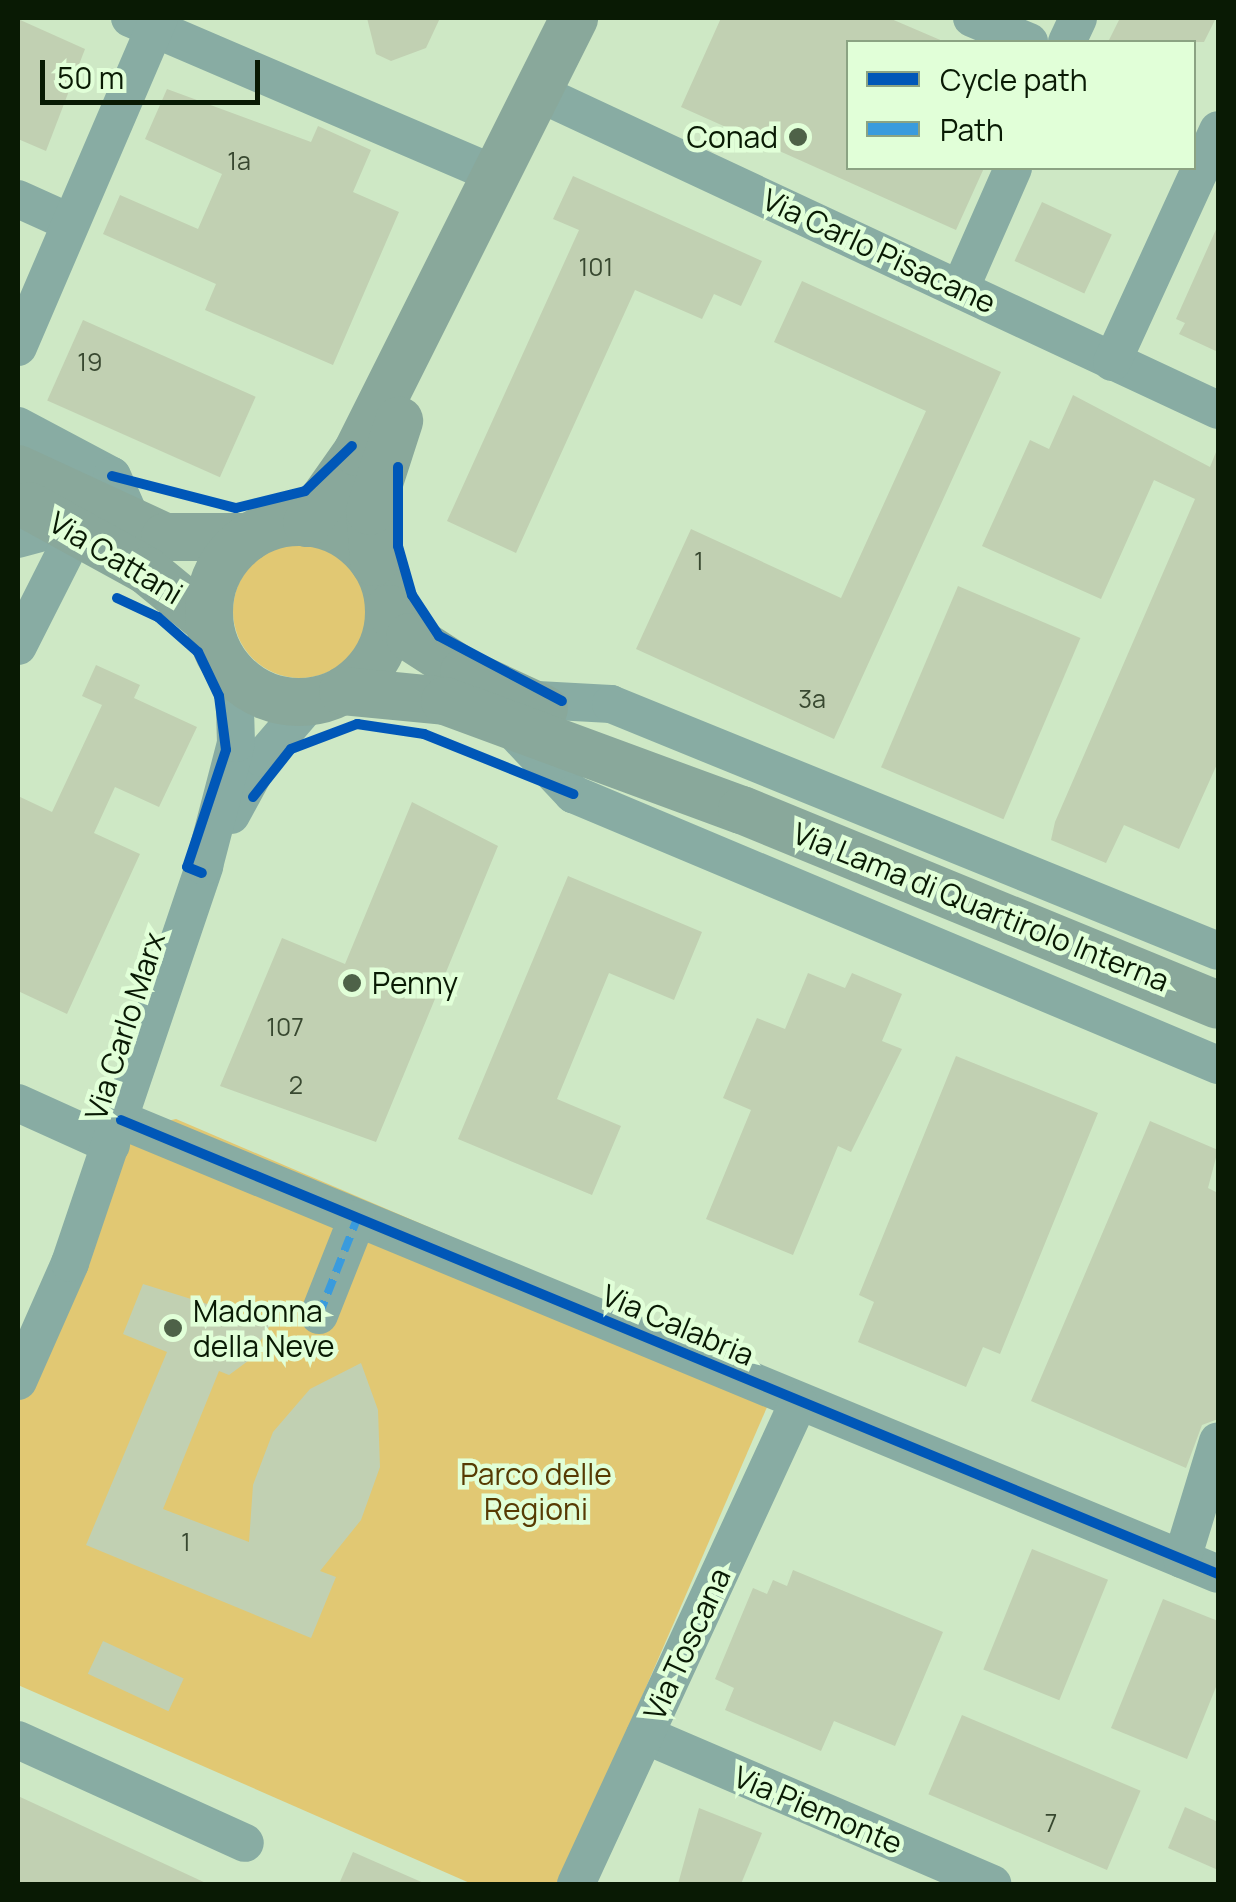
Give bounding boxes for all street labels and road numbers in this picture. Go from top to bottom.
street label: Via Carlo Pisacane [757,181,1001,321]
street label: Via Cattani [43,504,189,612]
street label: Via Lama di Quartirolo Interna [788,815,1174,999]
street label: Via Carlo Marx [78,928,172,1124]
street label: Via Calabria [597,1277,759,1373]
street label: Via Toscana [636,1562,738,1726]
street label: Via Piemonte [728,1758,908,1862]

